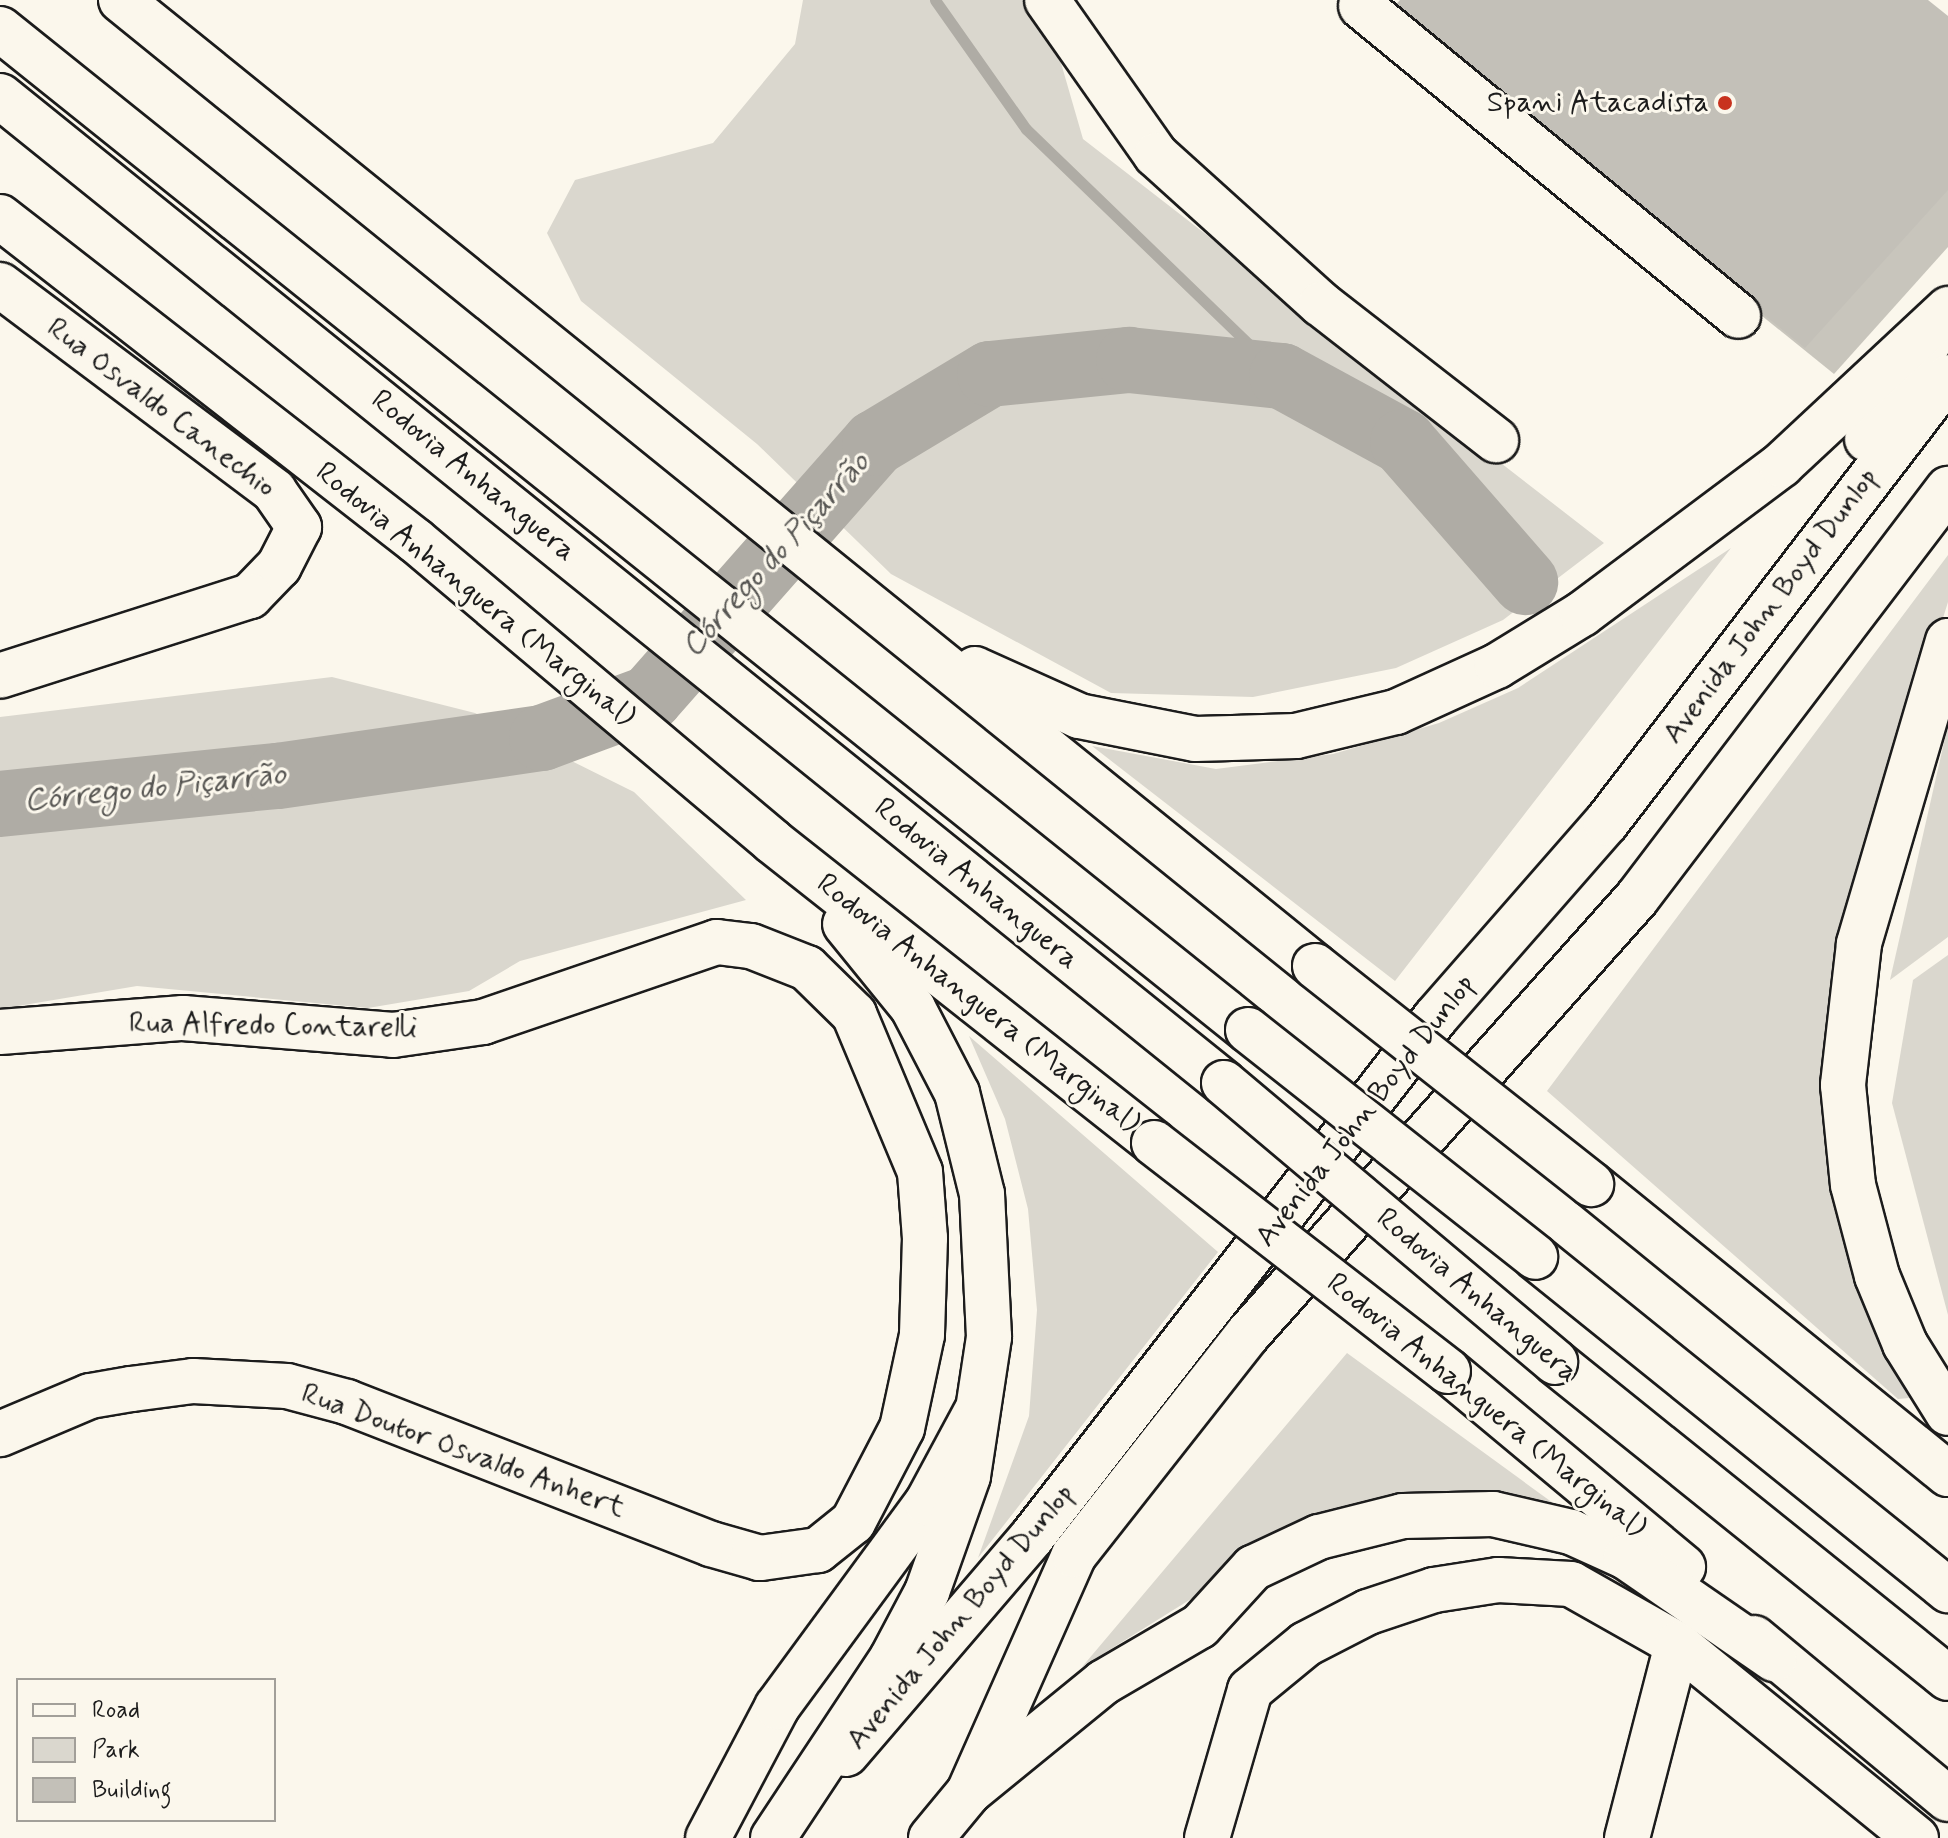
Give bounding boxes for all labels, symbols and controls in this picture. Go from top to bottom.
place label: Spani Atacadista [1484,85,1709,121]
marker: Spani Atacadista [1716,94,1734,112]
street label: Rua Osvaldo Canechio [42,312,280,504]
street label: Rodovia Anhanguera [362,381,584,571]
water label: Córrego do Piçarrão [673,444,879,666]
street label: Rodovia Anhanguera (Marginal) [306,453,644,737]
street label: Avenida John Boyd Dunlop [1655,461,1887,751]
water label: Córrego do Piçarrão [22,755,288,821]
street label: Rodovia Anhanguera [865,789,1087,979]
street label: Rodovia Anhanguera (Marginal) [807,865,1149,1143]
street label: Avenida John Boyd Dunlop [1248,967,1484,1255]
street label: Rua Alfredo Contarelli [131,1006,415,1046]
street label: Rodovia Anhanguera [1367,1200,1587,1392]
street label: Rodovia Anhanguera (Marginal) [1317,1264,1655,1548]
street label: Rua Doutor Osvaldo Anhert [298,1376,628,1526]
street label: Avenida John Boyd Dunlop [839,1476,1083,1758]
legend [16,1678,276,1822]
text: Road [92,1695,140,1726]
text: Park [92,1735,140,1766]
text: Building [92,1775,172,1806]

